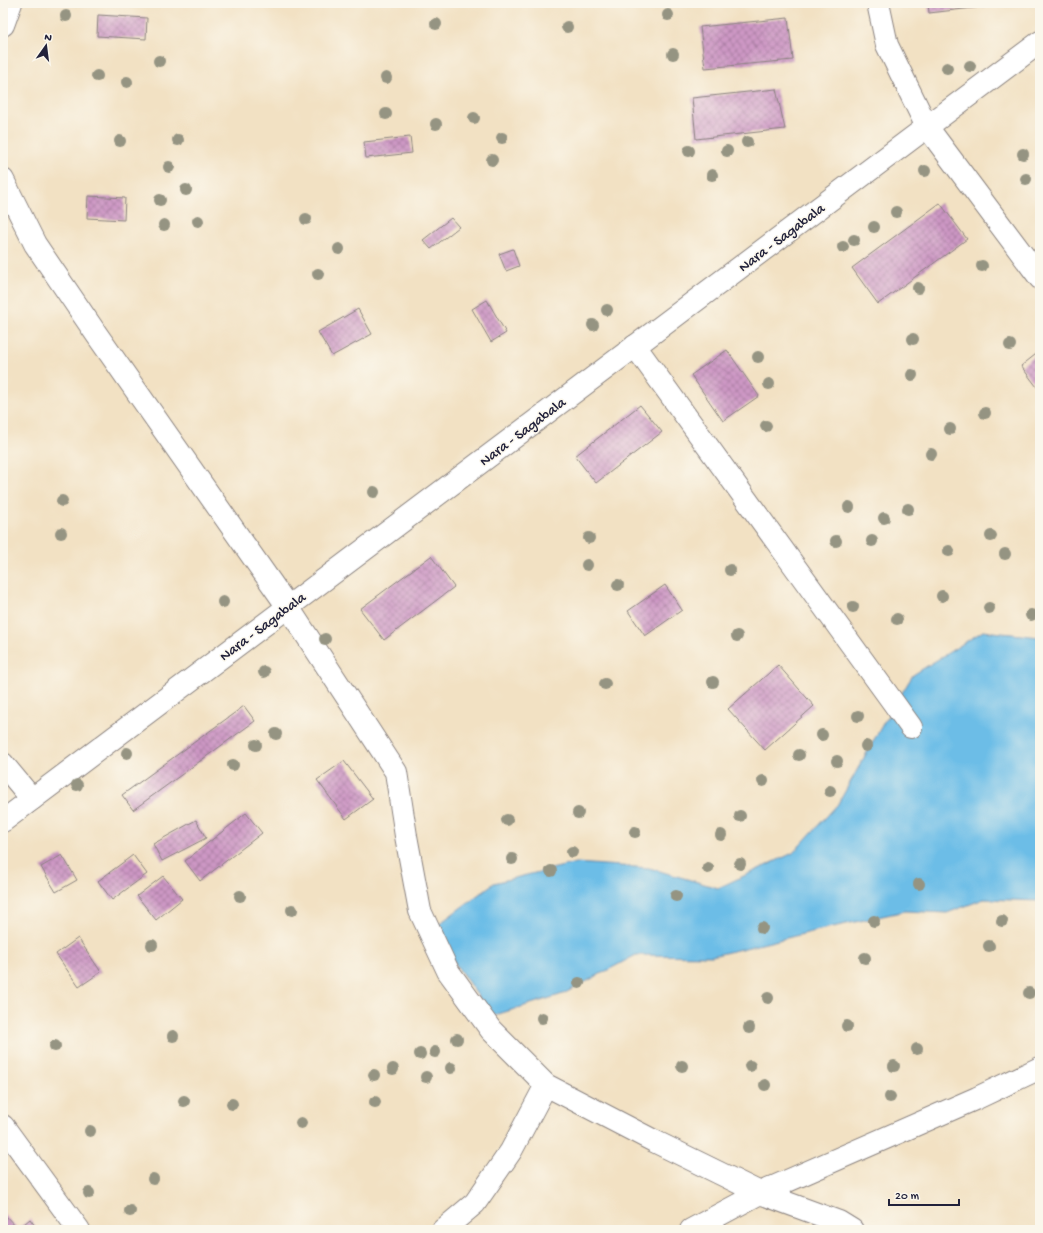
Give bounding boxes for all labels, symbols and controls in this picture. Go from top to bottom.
north arrow [26,26,66,66]
text: N [43,32,53,45]
street label: Nara - Sagabala [735,200,830,277]
street label: Nara - Sagabala [476,394,571,471]
street label: Nara - Sagabala [216,589,311,666]
scale bar [889,1181,959,1207]
text: 20 m [895,1190,920,1204]

